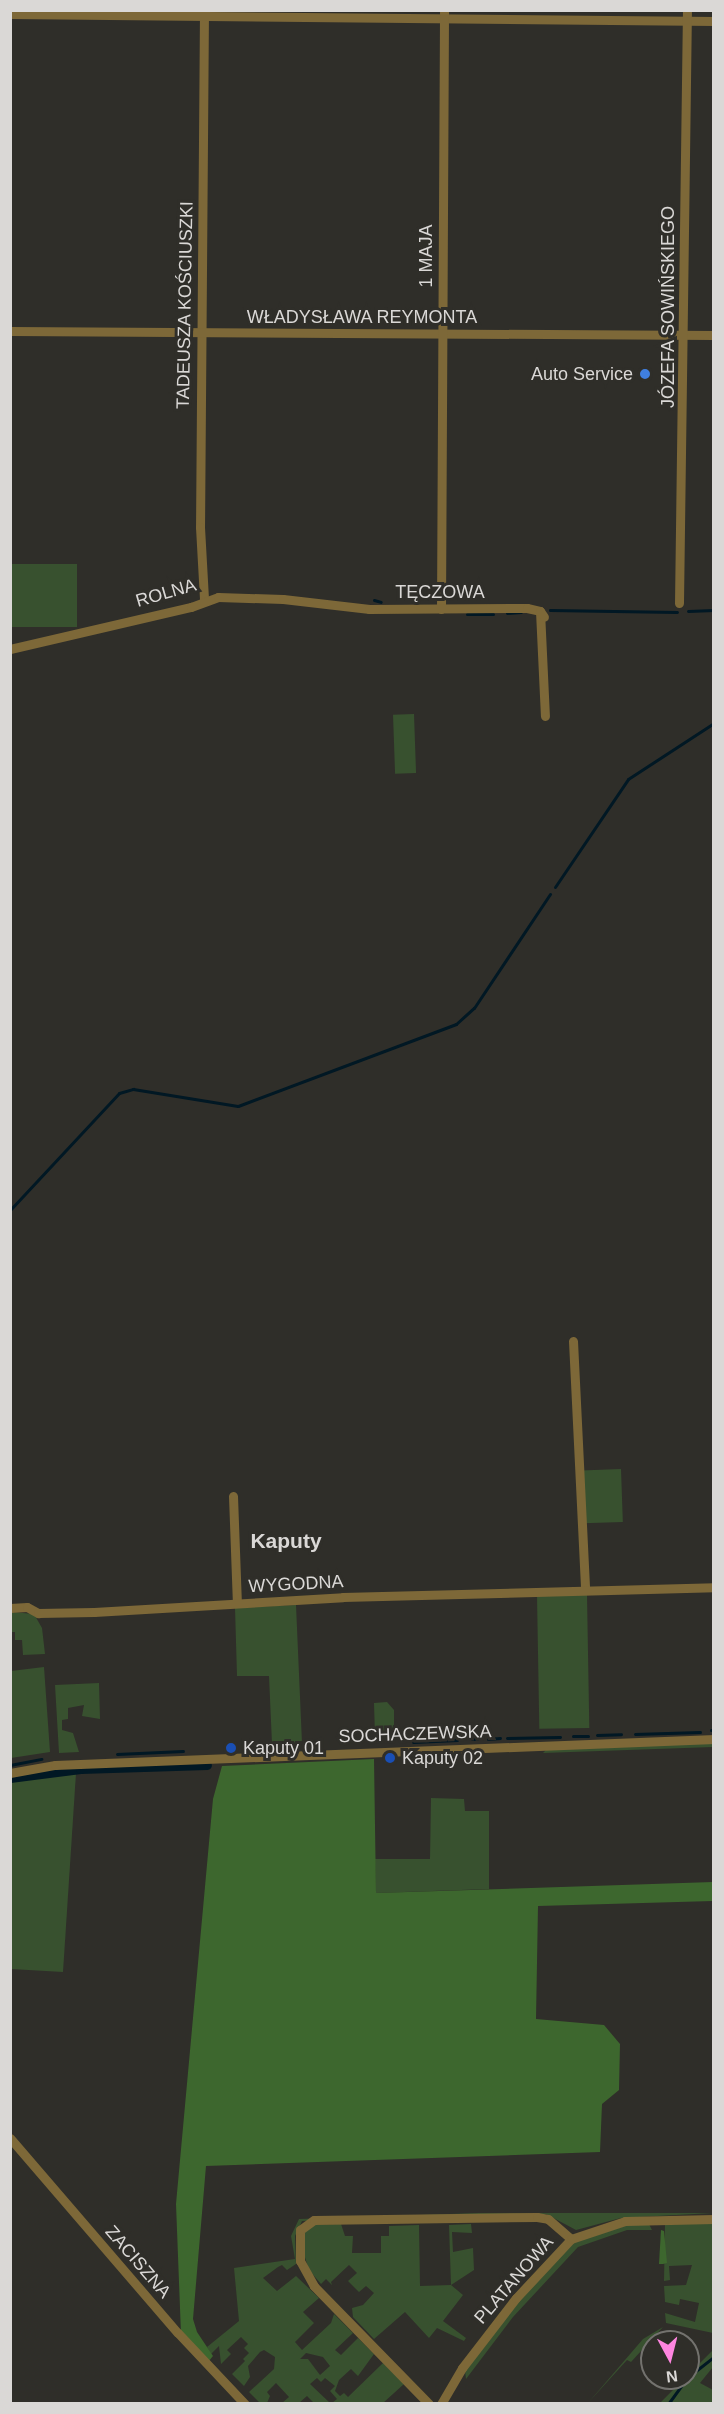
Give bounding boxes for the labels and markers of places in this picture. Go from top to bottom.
place label: Auto Service [531,363,633,385]
marker: Auto Service [638,367,652,381]
place label: Kaputy 01 [243,1737,324,1759]
marker: Kaputy 01 [224,1741,238,1755]
place label: Kaputy 02 [402,1747,483,1769]
marker: Kaputy 02 [383,1751,397,1765]

